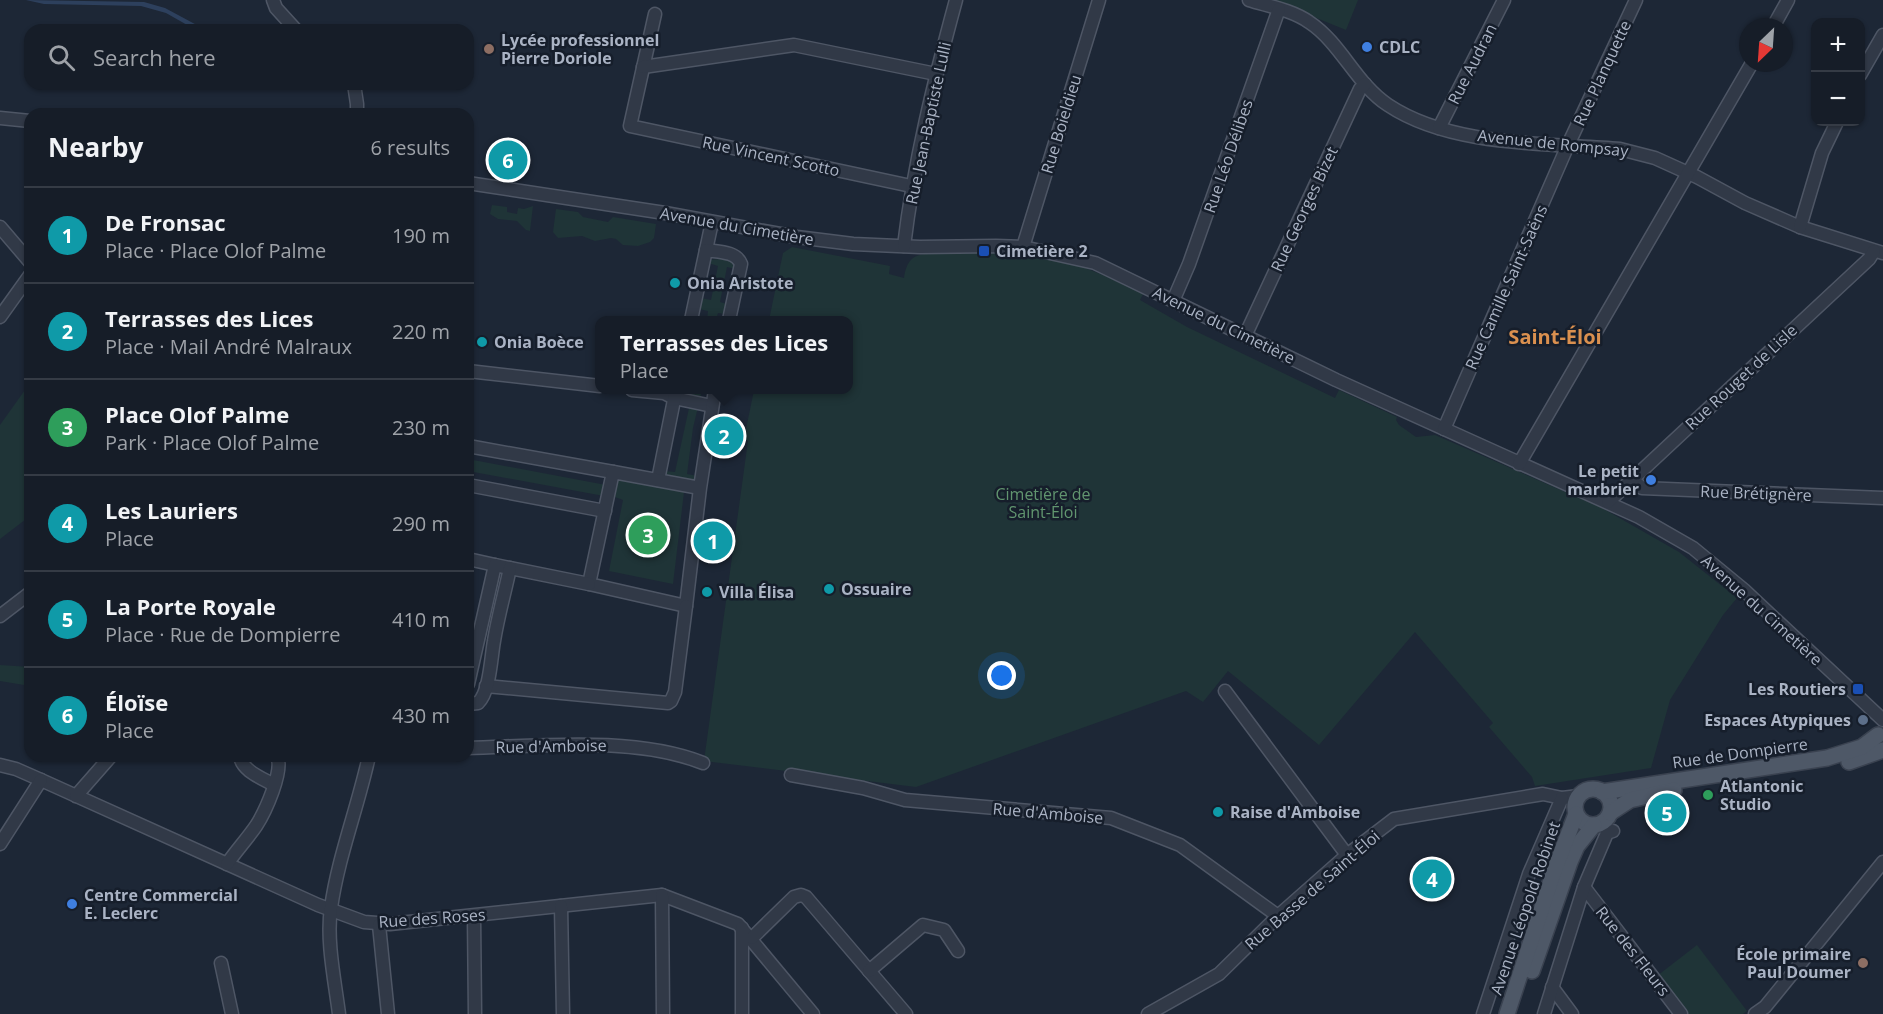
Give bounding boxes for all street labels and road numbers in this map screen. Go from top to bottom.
street label: Rue Planquette [1568,17,1636,129]
street label: Rue Audran [1442,20,1502,108]
street label: Rue Jean-Baptiste Lulli [900,40,956,206]
street label: Rue Boieldieu [1035,72,1087,176]
street label: Rue Léo Délibes [1198,96,1258,216]
street label: Avenue de Rompsay [1477,124,1630,162]
street label: Rue Vincent Scotto [700,131,842,181]
street label: Rue Georges Bizet [1265,143,1343,275]
street label: Rue Camille Saint-Saëns [1460,201,1552,373]
street label: Avenue du Cimetière [658,202,816,250]
street label: Avenue du Cimetière [1149,281,1299,369]
street label: Rue Rouget de Lisle [1680,319,1802,435]
street label: Rue Brétignère [1700,480,1812,506]
street label: Avenue du Cimetière [1697,550,1827,670]
street label: Rue de Dompierre [1671,733,1809,773]
street label: Rue d'Amboise [495,734,607,758]
street label: Rue d'Amboise [992,797,1104,829]
street label: Avenue Léopold Robinet [1485,818,1565,998]
street label: Rue Basse de Saint-Éloi [1240,825,1384,955]
street label: Rue des Fleurs [1591,901,1675,1001]
street label: Rue des Roses [378,903,486,933]

